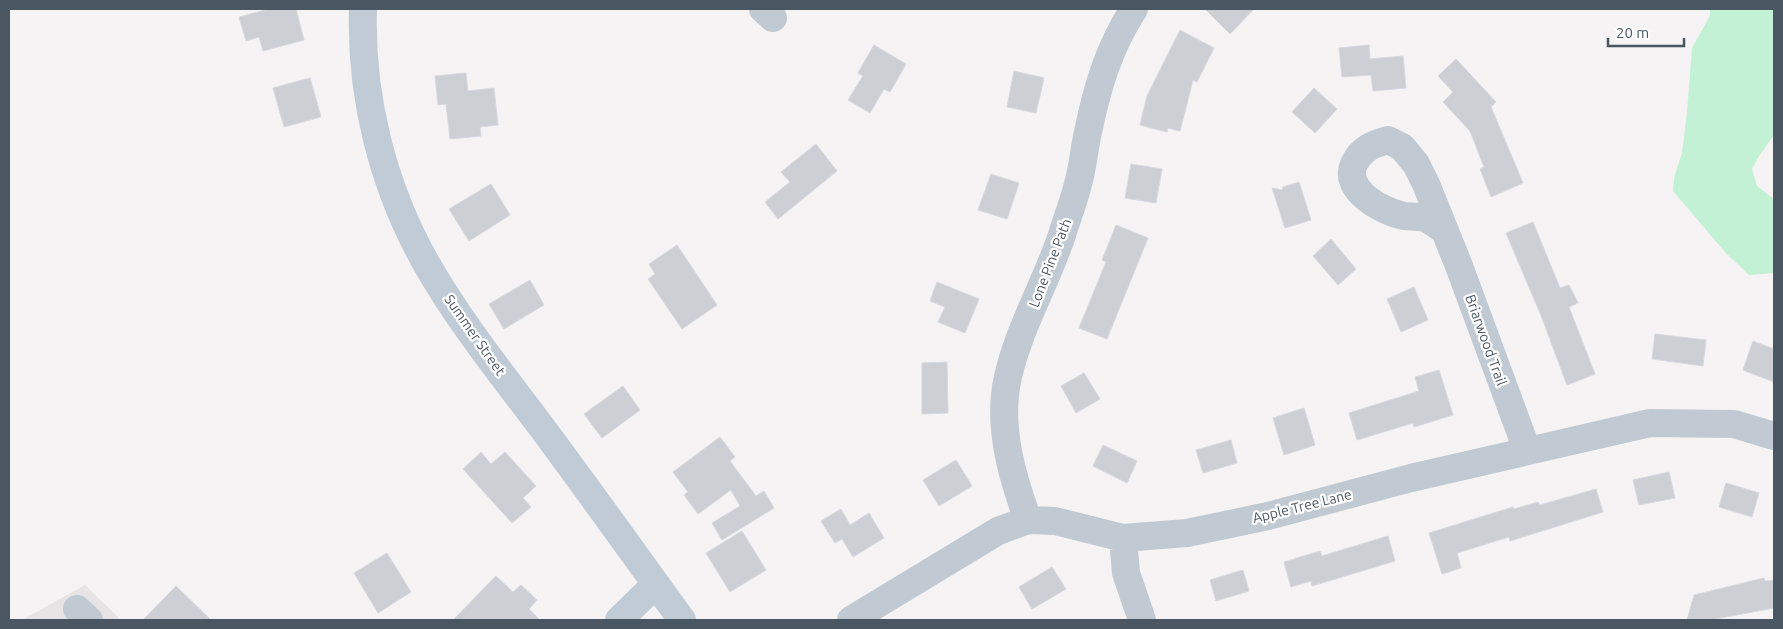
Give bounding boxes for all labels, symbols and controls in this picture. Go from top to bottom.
scale bar [1608,15,1684,47]
text: 20 m [1616,24,1649,41]
street label: Lone Pine Path [1026,216,1074,310]
street label: Summer Street [441,292,509,379]
street label: Briarwood Trail [1462,292,1510,388]
street label: Apple Tree Lane [1251,486,1353,526]

